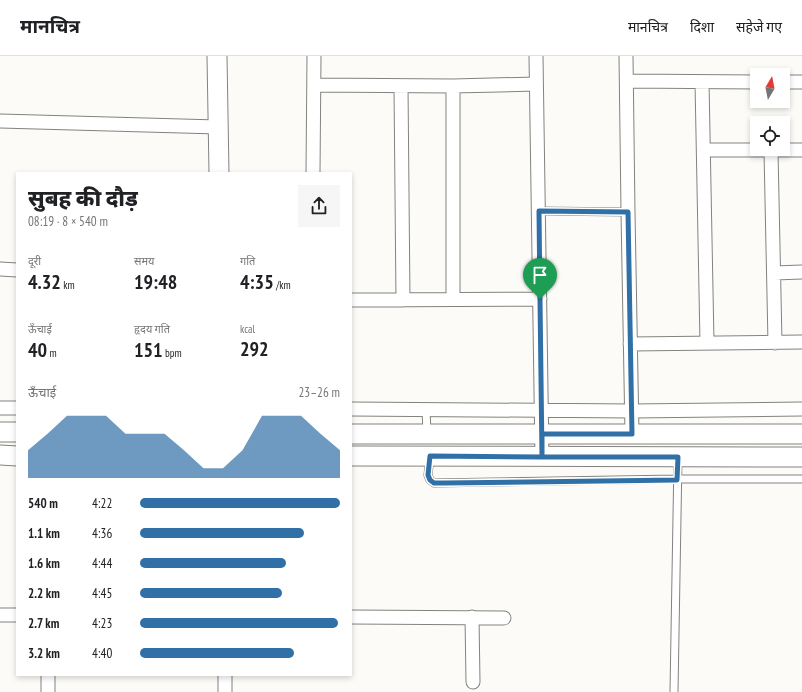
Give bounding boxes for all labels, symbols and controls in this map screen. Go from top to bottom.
text: मानचित्र [20,14,80,38]
text: मानचित्र [628,18,668,36]
text: दिशा [690,18,714,36]
text: सहेजे गए [736,18,782,36]
north arrow [750,68,790,108]
map controls [750,68,790,156]
button: locate [750,116,790,156]
text: सुबह की दौड़ [28,184,138,212]
button: share [298,185,340,227]
text: 08:19 · 8 × 540 m [28,213,108,230]
text: दूरी [28,254,41,268]
text: समय [134,254,154,268]
text: गति [240,254,255,268]
pin [523,258,557,299]
icon: arrive [529,264,551,286]
text: 4.32 [28,269,61,295]
text: 19:48 [134,269,177,295]
text: 4:35 [240,269,274,295]
text: km [61,278,75,292]
text: /km [274,278,291,292]
text: ऊँचाई [28,322,52,336]
text: हृदय गति [134,322,170,336]
text: kcal [240,322,255,336]
text: 292 [240,336,269,362]
text: 40 [28,337,47,363]
text: 151 [134,337,163,363]
text: m [47,346,57,360]
text: bpm [163,346,182,360]
text: ऊँचाई [28,384,56,401]
text: 23–26 m [298,384,340,401]
text: 540 m [28,495,58,512]
text: 4:22 [92,495,112,512]
text: 1.1 km [28,525,60,542]
text: 4:36 [92,525,112,542]
text: 1.6 km [28,555,60,572]
text: 4:44 [92,555,112,572]
text: 2.2 km [28,585,60,602]
text: 4:45 [92,585,112,602]
text: 2.7 km [28,615,59,632]
text: 4:23 [92,615,112,632]
text: 3.2 km [28,645,60,662]
text: 4:40 [92,645,112,662]

